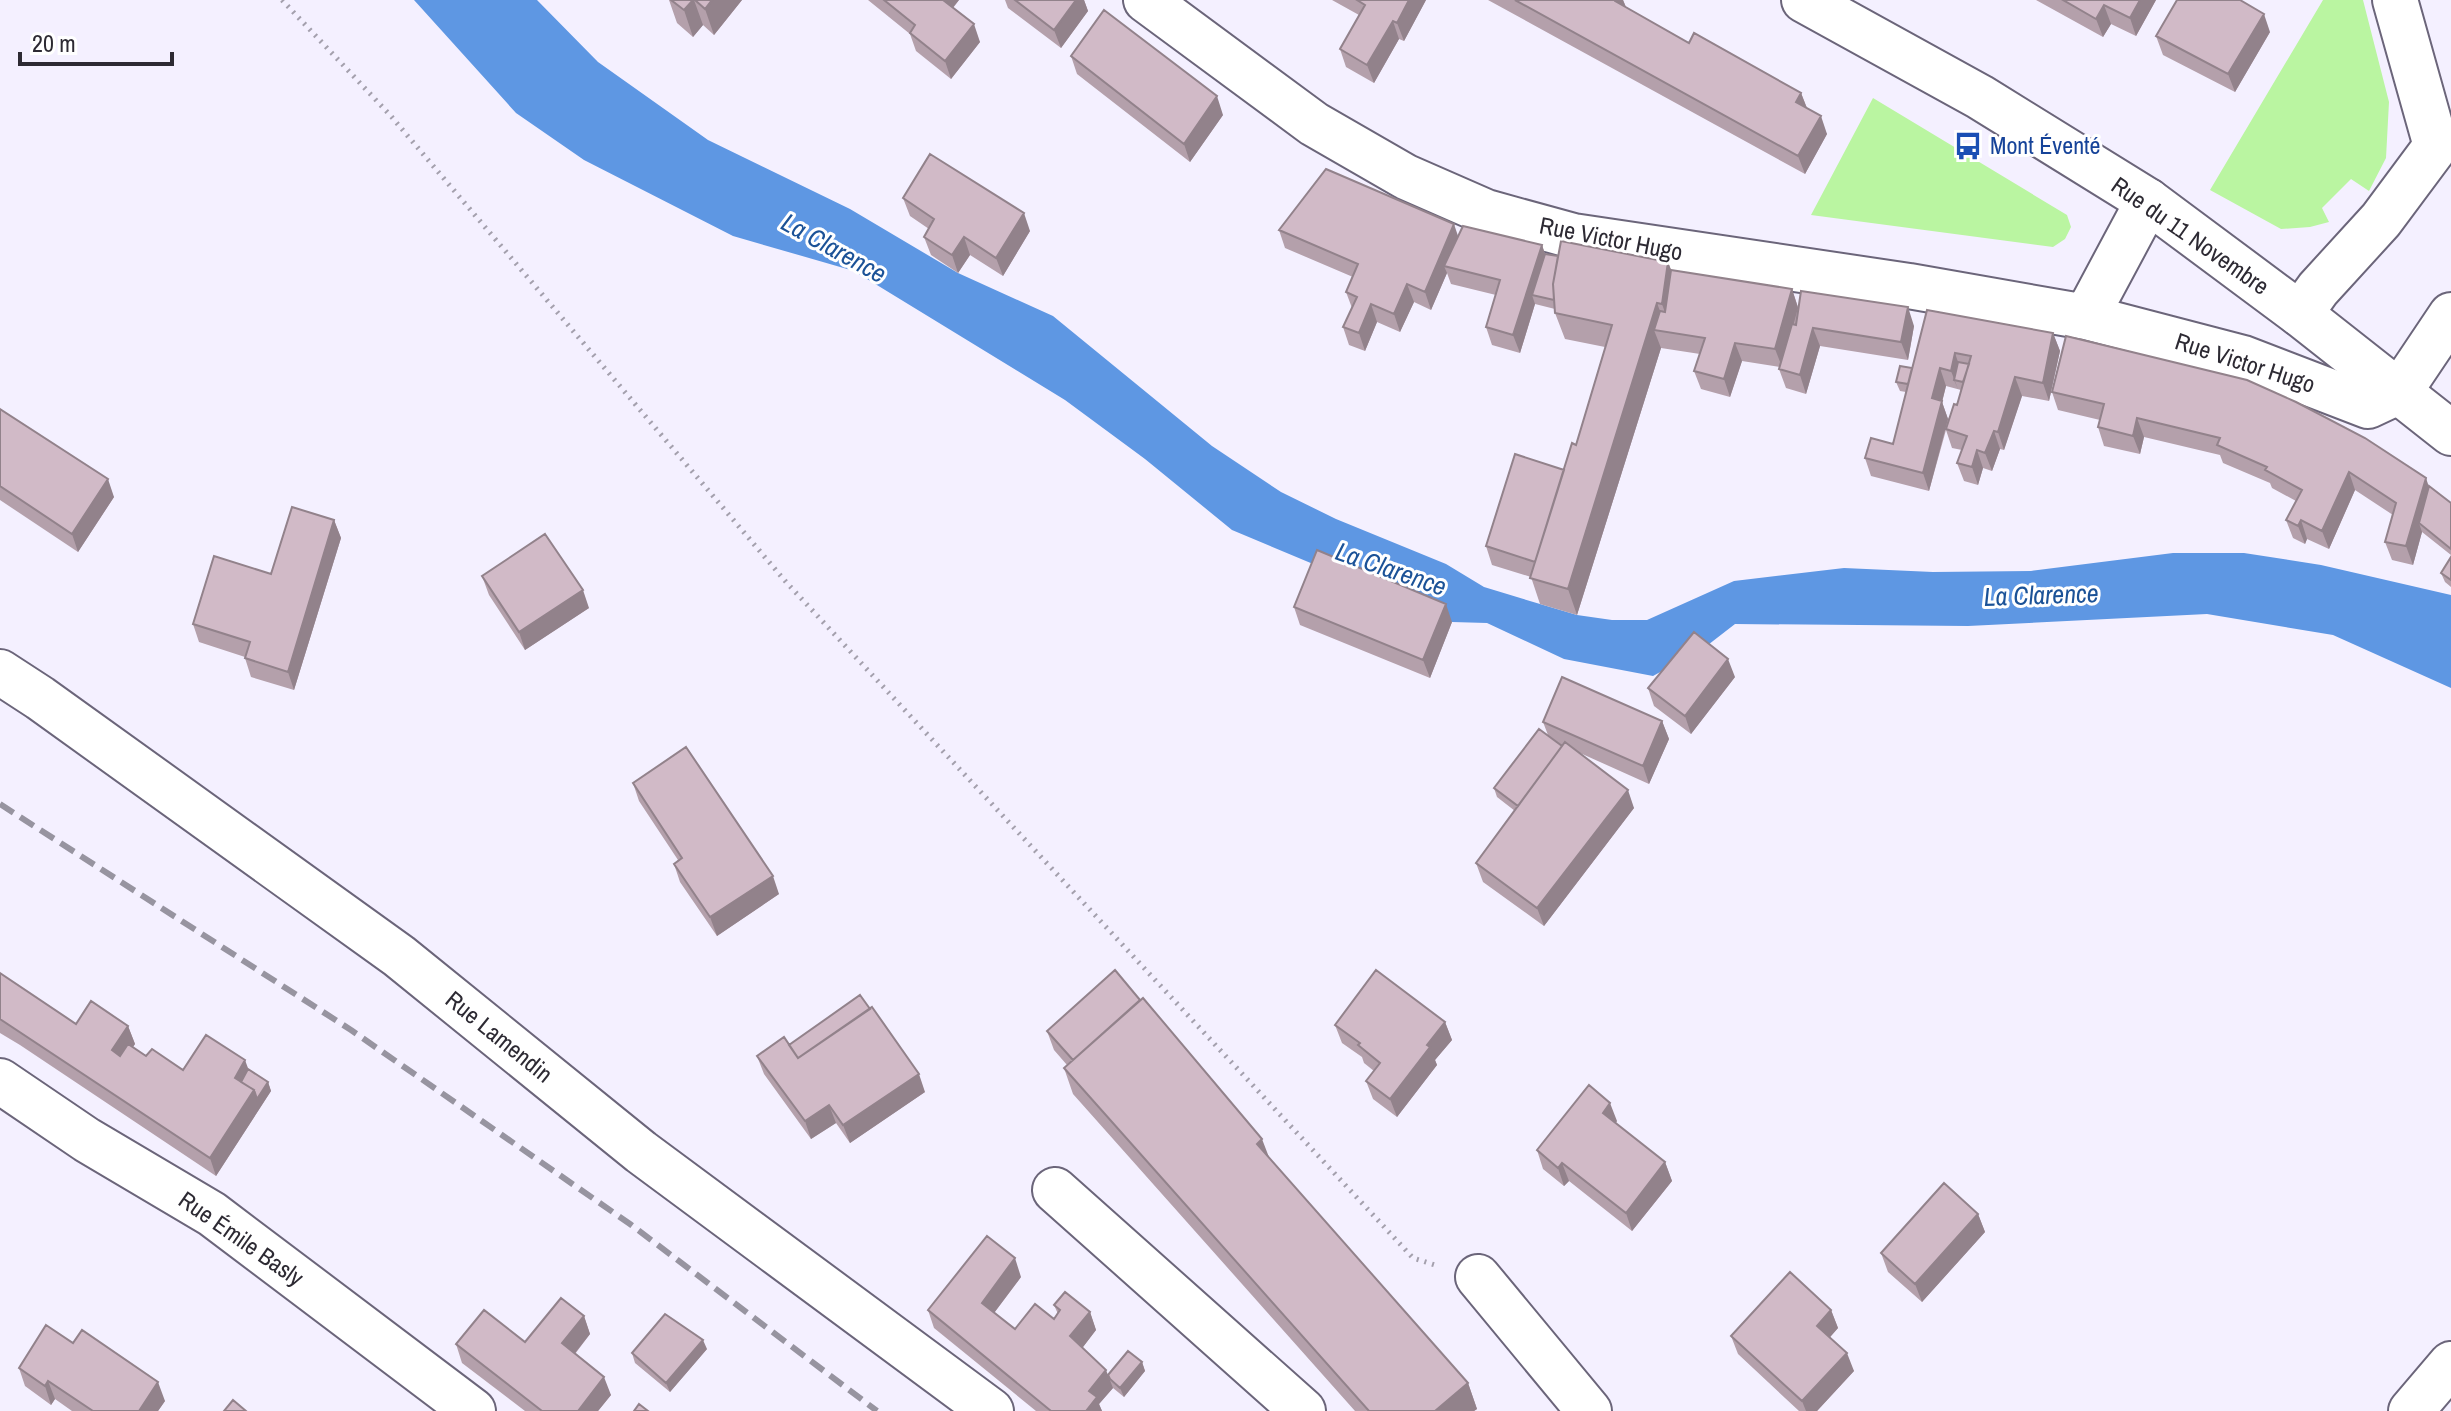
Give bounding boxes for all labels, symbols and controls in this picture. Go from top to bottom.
scale bar [20,16,172,66]
text: 20 m [32,27,76,59]
place label: Mont Éventé [1990,129,2101,161]
bus stop icon: Mont Éventé [1953,131,1983,161]
street label: Rue du 11 Novembre [2105,169,2276,302]
water label: La Clarence [775,204,893,291]
street label: Rue Victor Hugo [1537,208,1685,268]
street label: Rue Victor Hugo [2171,324,2319,400]
water label: La Clarence [1331,533,1451,604]
water label: La Clarence [1983,575,2099,614]
street label: Rue Lamendin [439,983,560,1089]
street label: Rue Émile Basly [173,1183,310,1293]

